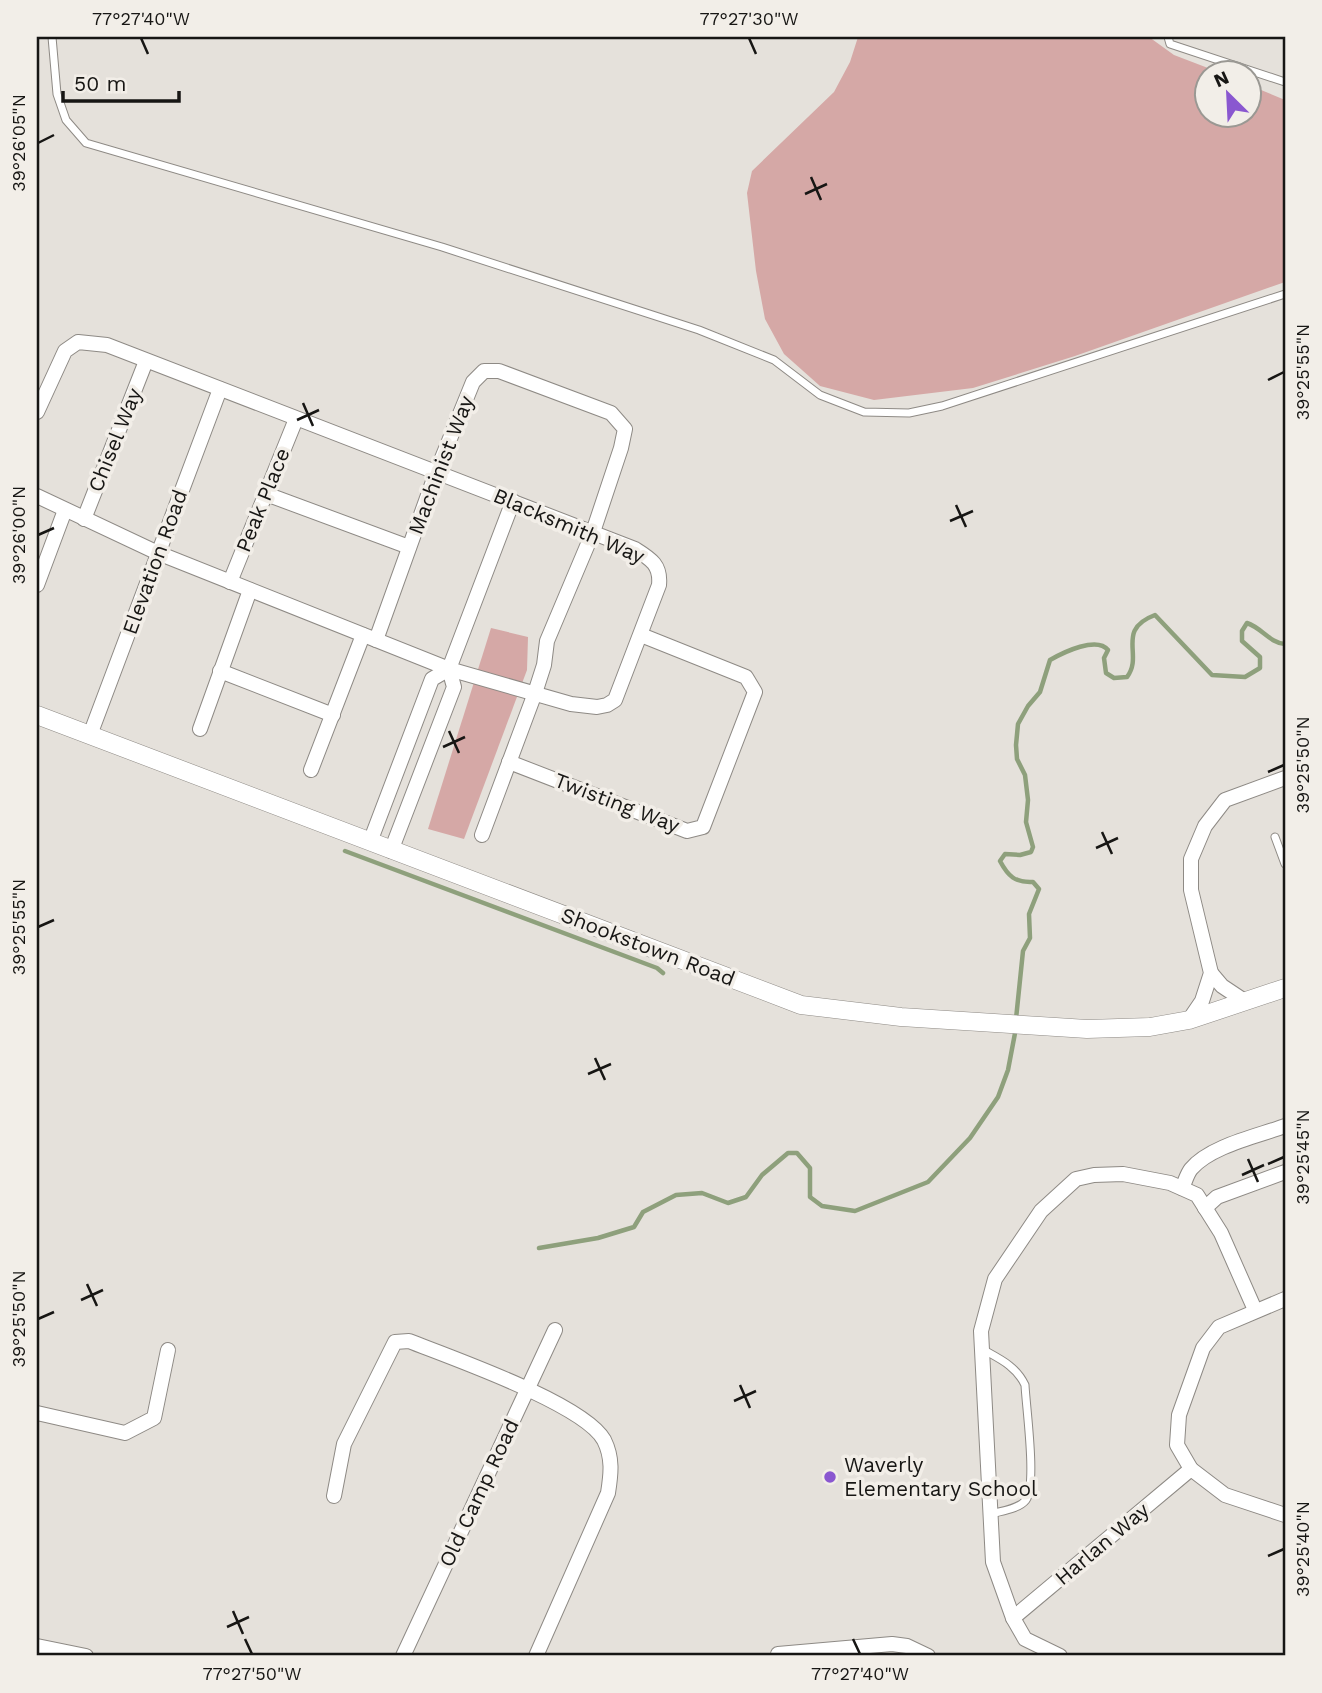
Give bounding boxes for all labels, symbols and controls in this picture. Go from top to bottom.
text: 77°27'40"W [92,8,190,29]
text: 77°27'30"W [699,8,799,29]
scale bar [63,60,178,104]
north arrow [1192,60,1262,130]
text: N [1210,66,1232,92]
text: 50 m [74,71,126,96]
text: 39°26'05"N [8,94,29,192]
text: 39°25'55"N [1292,324,1313,420]
street label: Chisel Way [82,384,147,495]
street label: Machinist Way [403,392,479,538]
street label: Peak Place [230,444,295,556]
street label: Blacksmith Way [490,482,649,569]
text: 39°26'00"N [8,486,29,584]
street label: Elevation Road [117,486,192,638]
text: 39°25'50"N [1292,716,1313,814]
street label: Twisting Way [551,767,684,838]
text: 39°25'55"N [8,879,29,975]
street label: Shookstown Road [558,902,739,991]
text: 39°25'45"N [1292,1109,1313,1205]
text: 39°25'50"N [8,1270,29,1368]
street label: Old Camp Road [433,1415,524,1571]
place label: Waverly Elementary School [844,1452,1038,1501]
marker: Waverly Elementary School [822,1469,838,1485]
street label: Harlan Way [1050,1497,1154,1590]
text: 39°25'40"N [1292,1501,1313,1597]
text: 77°27'50"W [202,1663,302,1684]
text: 77°27'40"W [811,1663,909,1684]

